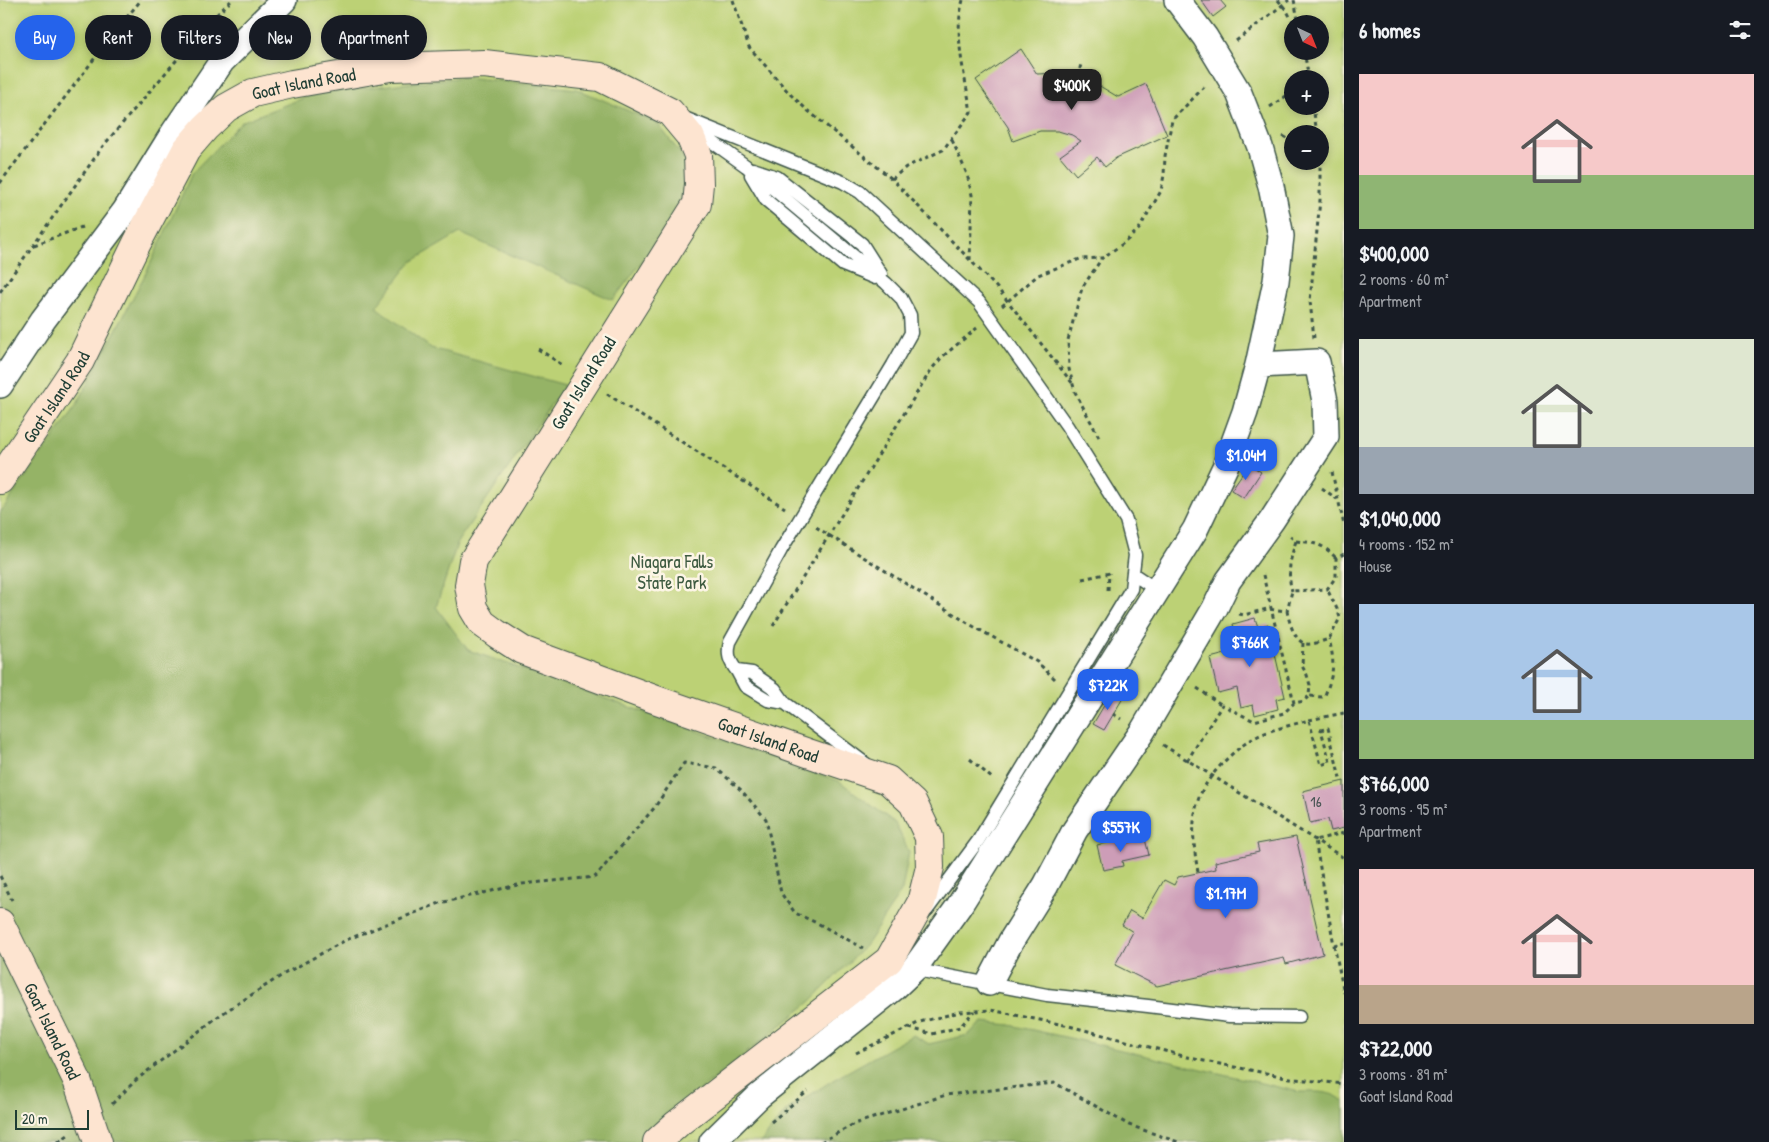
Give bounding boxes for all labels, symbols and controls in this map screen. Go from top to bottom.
chip: Buy [15,15,75,60]
chip: Rent [85,15,151,60]
chip: Filters [161,15,239,60]
chip: New [249,15,311,60]
chip: Apartment [321,15,427,60]
north arrow [1284,15,1329,60]
map controls [1284,15,1329,170]
text: 6 homes [1359,16,1420,45]
icon: filters [1726,16,1754,44]
street label: Goat Island Road [249,61,357,105]
pin: $400K [1037,68,1107,111]
button: + [1284,70,1329,115]
text: $400K [1054,74,1090,96]
icon: home [1512,106,1602,196]
button: − [1284,125,1329,170]
text: $400,000 [1359,239,1429,268]
text: 2 rooms · 60 m² [1359,268,1449,290]
text: Apartment [1359,290,1422,312]
street label: Goat Island Road [545,332,621,434]
street label: Goat Island Road [16,347,95,448]
icon: home [1512,371,1602,461]
pin: $1.04M [1205,438,1287,481]
text: $1.04M [1226,444,1266,466]
text: $1,040,000 [1359,504,1441,533]
text: 4 rooms · 152 m² [1359,533,1454,555]
park label: Niagara Falls State Park [631,549,713,595]
text: House [1359,555,1392,577]
pin: $766K [1215,626,1285,668]
text: $766K [1231,631,1269,653]
icon: home [1512,636,1602,726]
pin: $722K [1073,668,1143,711]
text: $722K [1088,674,1128,696]
street label: Goat Island Road [715,710,822,768]
text: $766,000 [1359,769,1429,798]
house number: 16 [1310,791,1322,812]
text: 3 rooms · 95 m² [1359,798,1447,820]
pin: $557K [1086,810,1156,853]
text: $557K [1102,816,1140,838]
text: Apartment [1359,820,1422,842]
pin: $1.17M [1185,876,1267,919]
text: $1.17M [1206,882,1246,904]
icon: home [1512,901,1602,991]
street label: Goat Island Road [18,978,87,1083]
text: $722,000 [1359,1034,1432,1063]
text: 3 rooms · 89 m² [1359,1063,1448,1085]
text: Goat Island Road [1359,1085,1452,1107]
scale bar [15,1107,89,1130]
text: 20 m [22,1109,48,1128]

